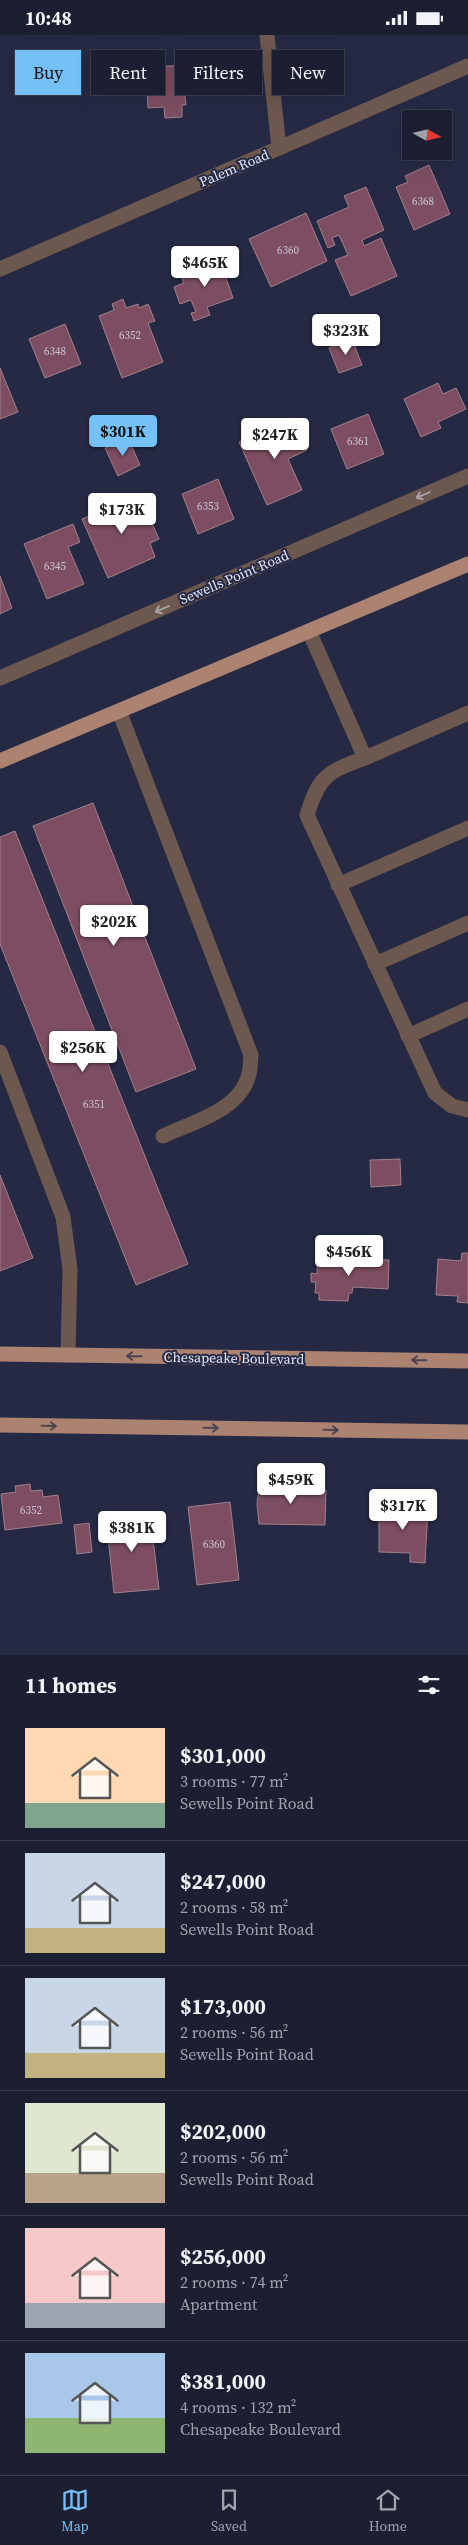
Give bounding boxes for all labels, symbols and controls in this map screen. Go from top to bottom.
text: 10:48 [25,5,72,31]
chip: Buy [15,50,81,95]
chip: Rent [91,50,165,95]
chip: Filters [175,50,262,95]
chip: New [272,50,344,95]
north arrow [402,110,452,160]
map controls [402,110,452,160]
street label: Palem Road [196,144,272,192]
house number: 6368 [412,194,434,209]
house number: 6360 [277,243,299,258]
pin: $465K [170,245,240,288]
text: $465K [182,251,228,273]
pin: $323K [311,313,381,356]
text: $323K [323,319,369,341]
house number: 6352 [119,328,141,343]
house number: 6348 [44,344,66,359]
pin: $301K [88,415,158,457]
pin: $247K [240,417,310,460]
text: $301K [100,420,146,442]
text: $247K [252,423,298,445]
house number: 6361 [347,434,369,449]
one-way arrow [416,491,431,501]
pin: $173K [87,493,157,535]
text: $173K [99,498,145,520]
house number: 6353 [197,499,219,514]
street label: Sewells Point Road [176,545,292,609]
house number: 6345 [44,559,66,574]
one-way arrow [155,604,170,614]
pin: $202K [79,905,149,947]
text: $202K [91,910,137,932]
pin: $256K [48,1031,118,1073]
text: $256K [60,1036,106,1058]
house number: 6351 [83,1097,105,1112]
pin: $456K [314,1235,384,1277]
text: $456K [326,1240,372,1262]
street label: Chesapeake Boulevard [163,1347,305,1369]
one-way arrow [127,1351,143,1361]
one-way arrow [412,1355,428,1365]
one-way arrow [40,1421,56,1431]
one-way arrow [202,1423,219,1433]
one-way arrow [322,1425,339,1435]
pin: $459K [256,1463,326,1505]
text: $459K [268,1468,314,1490]
pin: $317K [368,1489,438,1531]
text: $317K [380,1494,426,1516]
house number: 6352 [20,1503,42,1518]
pin: $381K [97,1511,167,1553]
text: $381K [109,1516,155,1538]
house number: 6360 [203,1537,225,1552]
text: 11 homes [25,1671,117,1700]
icon: filters [415,1671,443,1699]
text: $301,000 [180,1741,266,1770]
icon: home [65,1748,125,1808]
text: 3 rooms · 77 m² [180,1770,288,1792]
text: Sewells Point Road [180,1792,314,1814]
text: $247,000 [180,1867,266,1896]
icon: home [65,1873,125,1933]
text: 2 rooms · 58 m² [180,1896,288,1918]
text: Sewells Point Road [180,1918,314,1940]
text: $173,000 [180,1992,266,2021]
icon: home [65,1998,125,2058]
text: 2 rooms · 56 m² [180,2021,288,2043]
text: Sewells Point Road [180,2043,314,2065]
text: $202,000 [180,2117,266,2146]
icon: home [65,2123,125,2183]
text: 2 rooms · 56 m² [180,2146,288,2168]
text: Sewells Point Road [180,2168,314,2190]
text: $256,000 [180,2242,266,2271]
icon: home [65,2248,125,2308]
text: 2 rooms · 74 m² [180,2271,288,2293]
text: Apartment [180,2293,257,2315]
text: $381,000 [180,2367,266,2396]
icon: home [65,2373,125,2433]
text: 4 rooms · 132 m² [180,2396,296,2418]
text: Chesapeake Boulevard [180,2418,341,2440]
tab: Map [61,2486,89,2536]
tab: Saved [211,2486,247,2536]
tab: Home [369,2486,407,2536]

